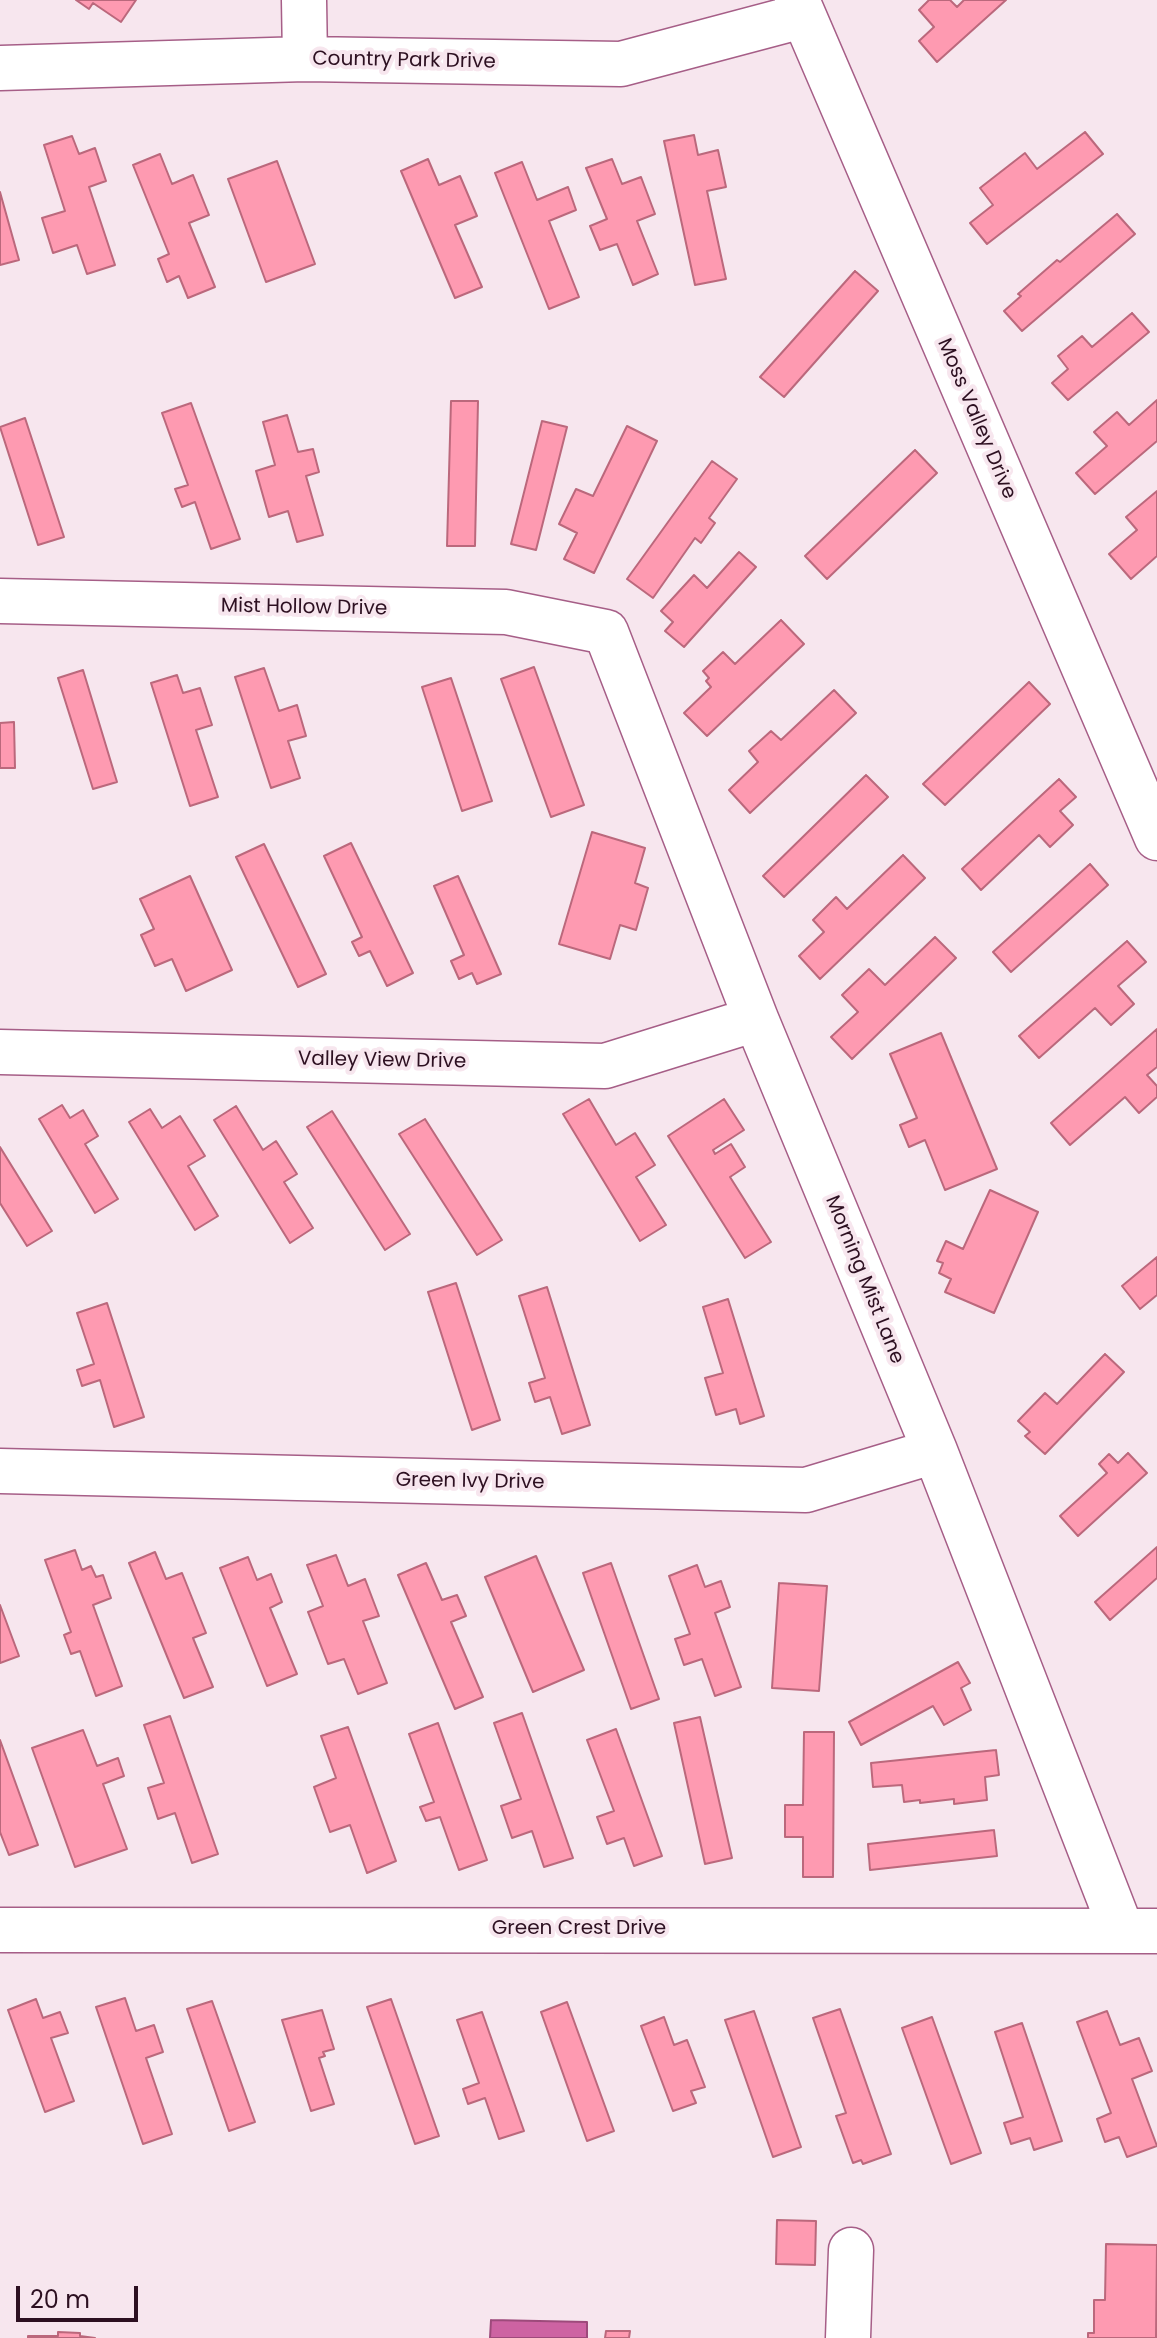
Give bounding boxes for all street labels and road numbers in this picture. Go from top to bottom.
street label: Country Park Drive [312,47,496,75]
street label: Moss Valley Drive [931,335,1021,503]
street label: Mist Hollow Drive [221,595,387,621]
street label: Valley View Drive [298,1048,466,1074]
street label: Morning Mist Lane [819,1192,909,1368]
street label: Green Ivy Drive [395,1469,545,1495]
street label: Green Crest Drive [492,1917,666,1941]

